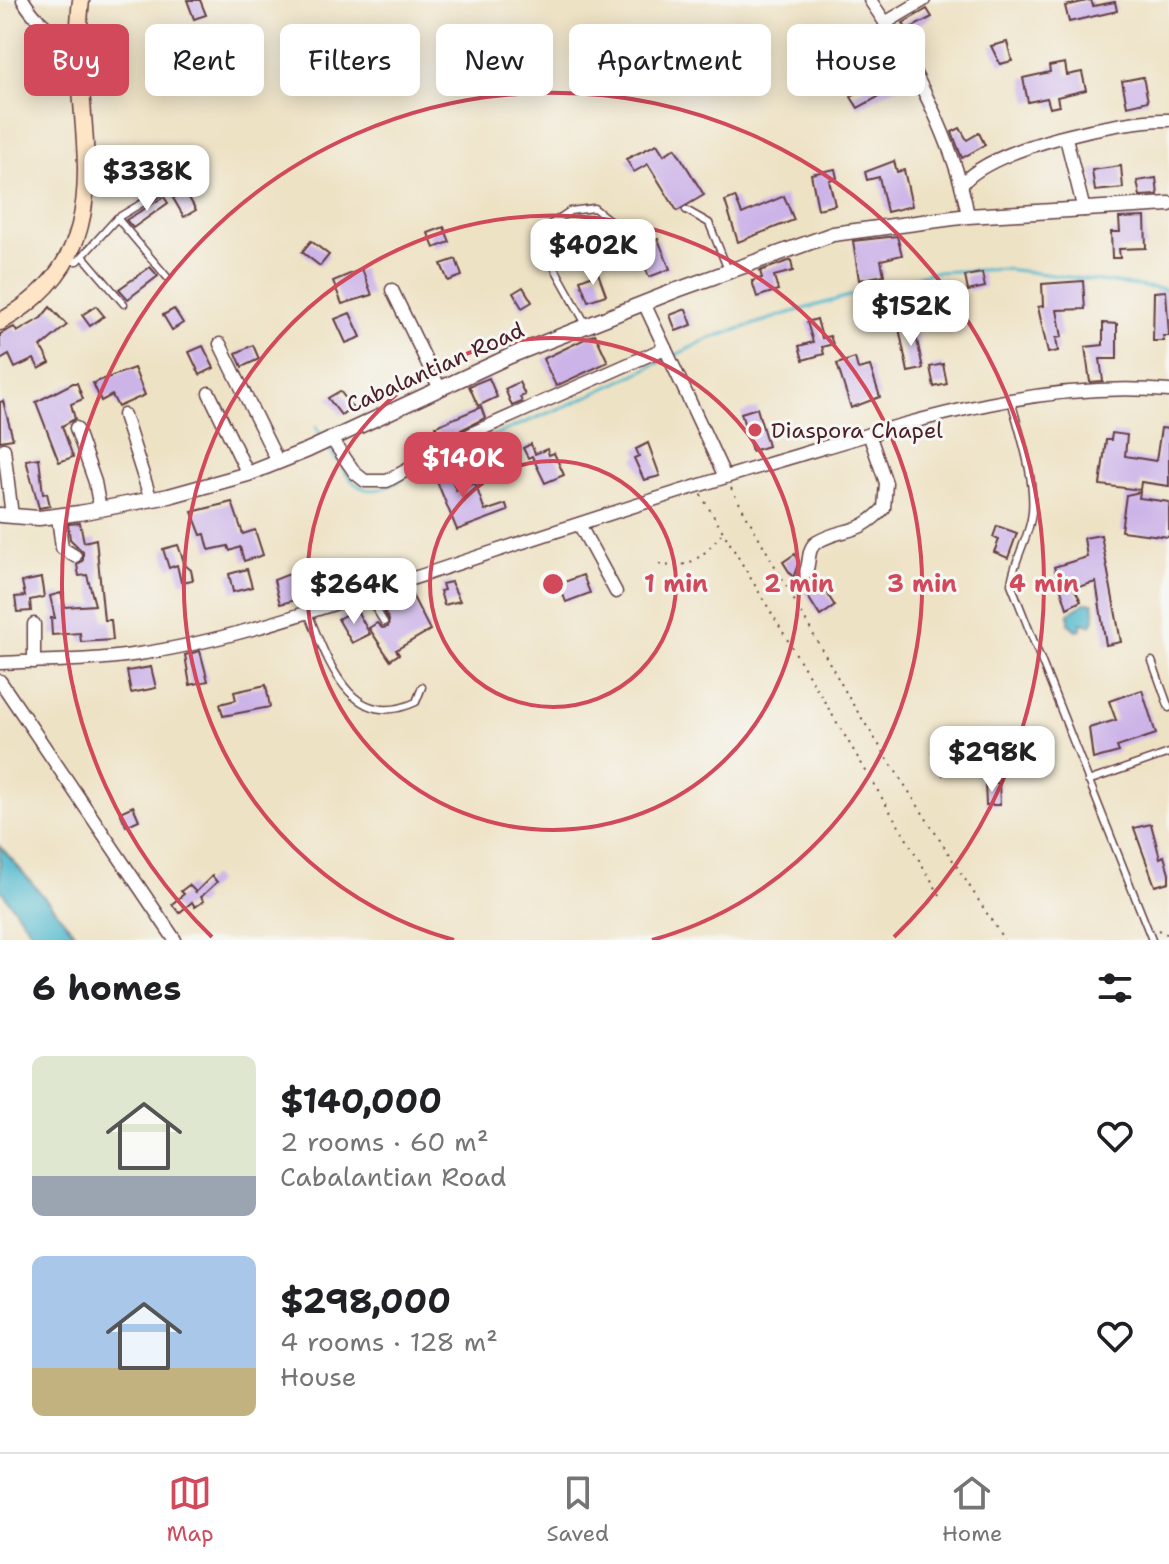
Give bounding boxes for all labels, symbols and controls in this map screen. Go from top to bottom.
chip: Buy [24,24,129,96]
chip: Rent [145,24,264,96]
chip: Filters [280,24,420,96]
chip: New [436,24,553,96]
chip: Apartment [569,24,771,96]
chip: House [787,24,925,96]
pin: $338K [91,145,203,213]
text: $338K [102,153,192,188]
pin: $402K [537,219,649,287]
text: $402K [548,227,638,262]
pin: $152K [855,280,967,348]
text: $152K [871,288,951,323]
street label: Cabalantian Road [342,315,529,420]
place label: Diaspora Chapel [771,416,943,445]
marker: Diaspora Chapel [746,421,764,439]
pin: $140K [407,432,519,500]
text: $140K [422,440,504,475]
pin: $264K [298,558,410,626]
text: $264K [309,566,399,601]
text: 1 min [644,568,708,600]
text: 2 min [764,568,834,600]
text: 3 min [887,568,957,600]
text: 4 min [1009,568,1079,600]
centre of rings [539,570,567,598]
pin: $298K [936,726,1048,794]
text: $298K [948,734,1036,769]
text: 6 homes [32,965,181,1011]
icon: filters [1093,966,1137,1010]
text: $140,000 [280,1078,442,1124]
icon: home [96,1088,192,1184]
icon: heart [1093,1114,1137,1158]
text: 2 rooms · 60 m² [280,1124,489,1159]
text: Cabalantian Road [280,1159,507,1194]
text: $298,000 [280,1278,451,1324]
icon: home [96,1288,192,1384]
icon: heart [1093,1314,1137,1358]
text: 4 rooms · 128 m² [280,1324,498,1359]
text: House [280,1359,356,1394]
tab: Map [166,1471,214,1548]
tab: Saved [547,1471,609,1548]
tab: Home [942,1471,1003,1548]

